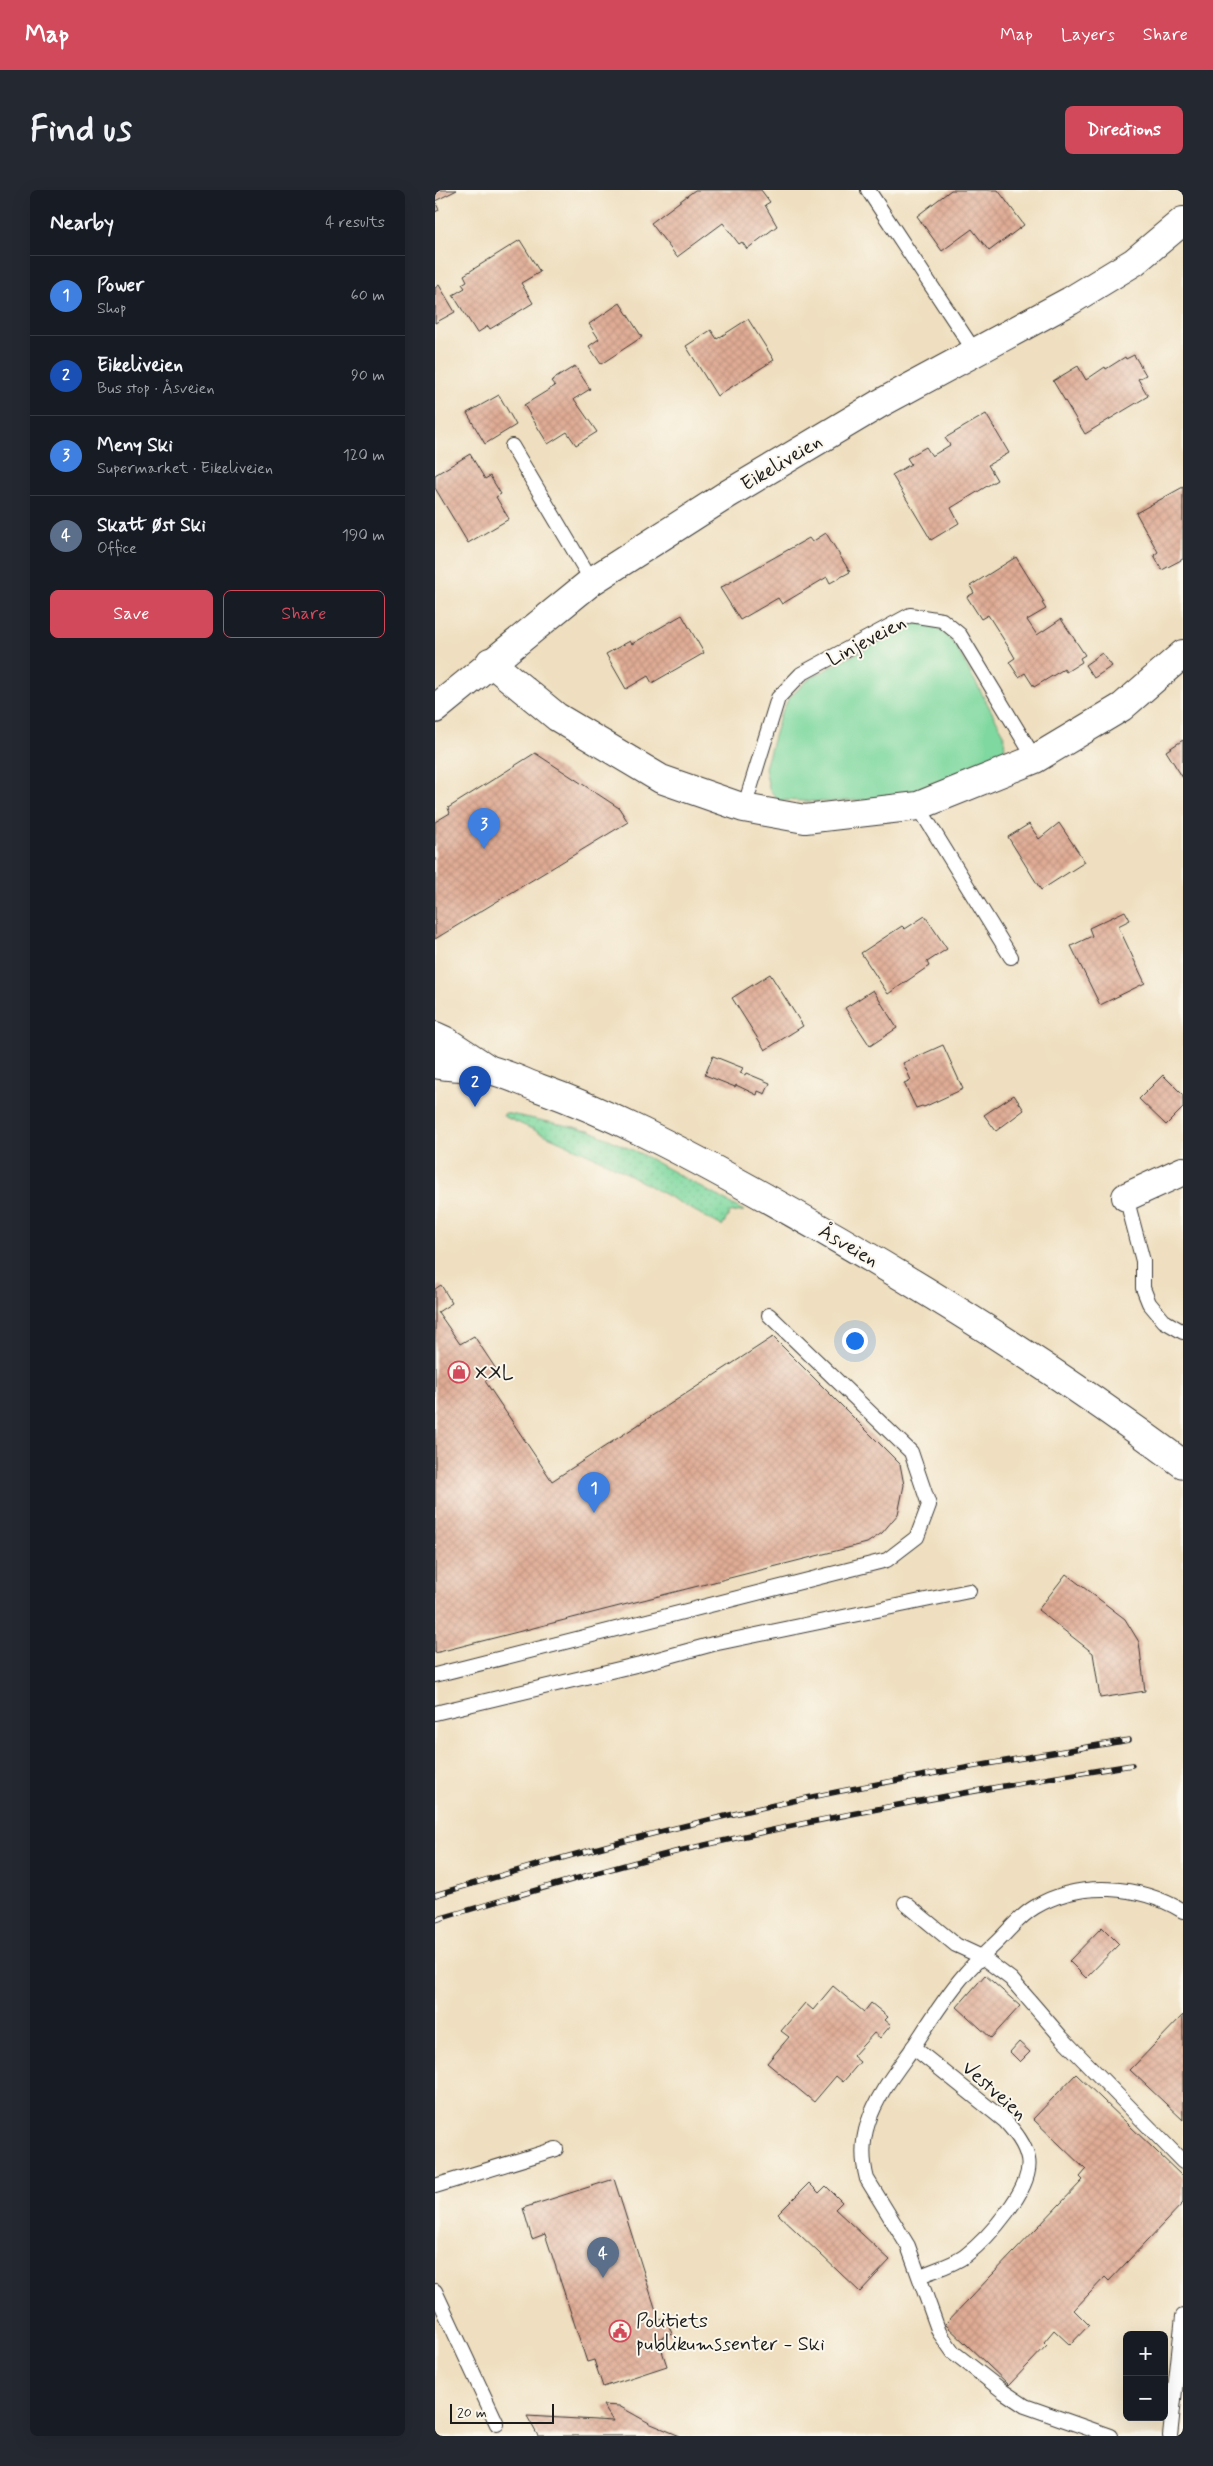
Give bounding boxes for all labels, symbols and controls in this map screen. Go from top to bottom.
text: Map [25,20,69,51]
text: Map [1000,23,1033,47]
text: Layers [1061,23,1115,47]
text: Share [1143,23,1188,47]
button: Directions [1065,106,1183,154]
text: Find us [30,107,132,153]
text: Nearby [50,209,114,237]
text: 4 results [325,212,385,233]
text: Power [97,273,144,298]
text: 1 [62,285,70,306]
text: 60 m [351,285,385,306]
text: Shop [97,298,126,319]
text: Eikeliveien [97,353,183,378]
text: 2 [62,365,70,386]
text: 90 m [351,365,385,386]
text: Bus stop · Åsveien [97,378,215,399]
street label: Eikeliveien [736,428,828,498]
text: Meny Ski [97,433,173,458]
text: 3 [62,445,70,466]
text: 120 m [343,445,385,466]
text: Supermarket · Eikeliveien [97,458,273,479]
text: Skatt øst Ski [97,513,206,538]
text: 4 [61,525,71,546]
text: 190 m [342,525,385,546]
text: Office [97,538,137,559]
button: Save [50,590,213,638]
button: Share [223,590,385,638]
street label: Linjeveien [823,609,911,673]
pin: 3 [468,808,500,849]
pin: 2 [459,1066,491,1107]
street label: Åsveien [813,1218,883,1274]
your location [842,1328,868,1354]
shop icon: XXL [447,1360,471,1384]
place label: XXL [475,1360,514,1387]
pin: 1 [578,1472,610,1513]
street label: Vestveien [956,2055,1032,2127]
pin: 4 [587,2237,619,2278]
place label: Politiets publikumssenter - Ski [636,2308,825,2358]
public building icon: Politiets publikumssenter - Ski [608,2319,632,2343]
map controls [1123,2331,1168,2421]
button: + [1123,2331,1168,2376]
button: − [1123,2376,1168,2421]
scale bar [450,2401,554,2424]
text: 20 m [457,2404,487,2422]

